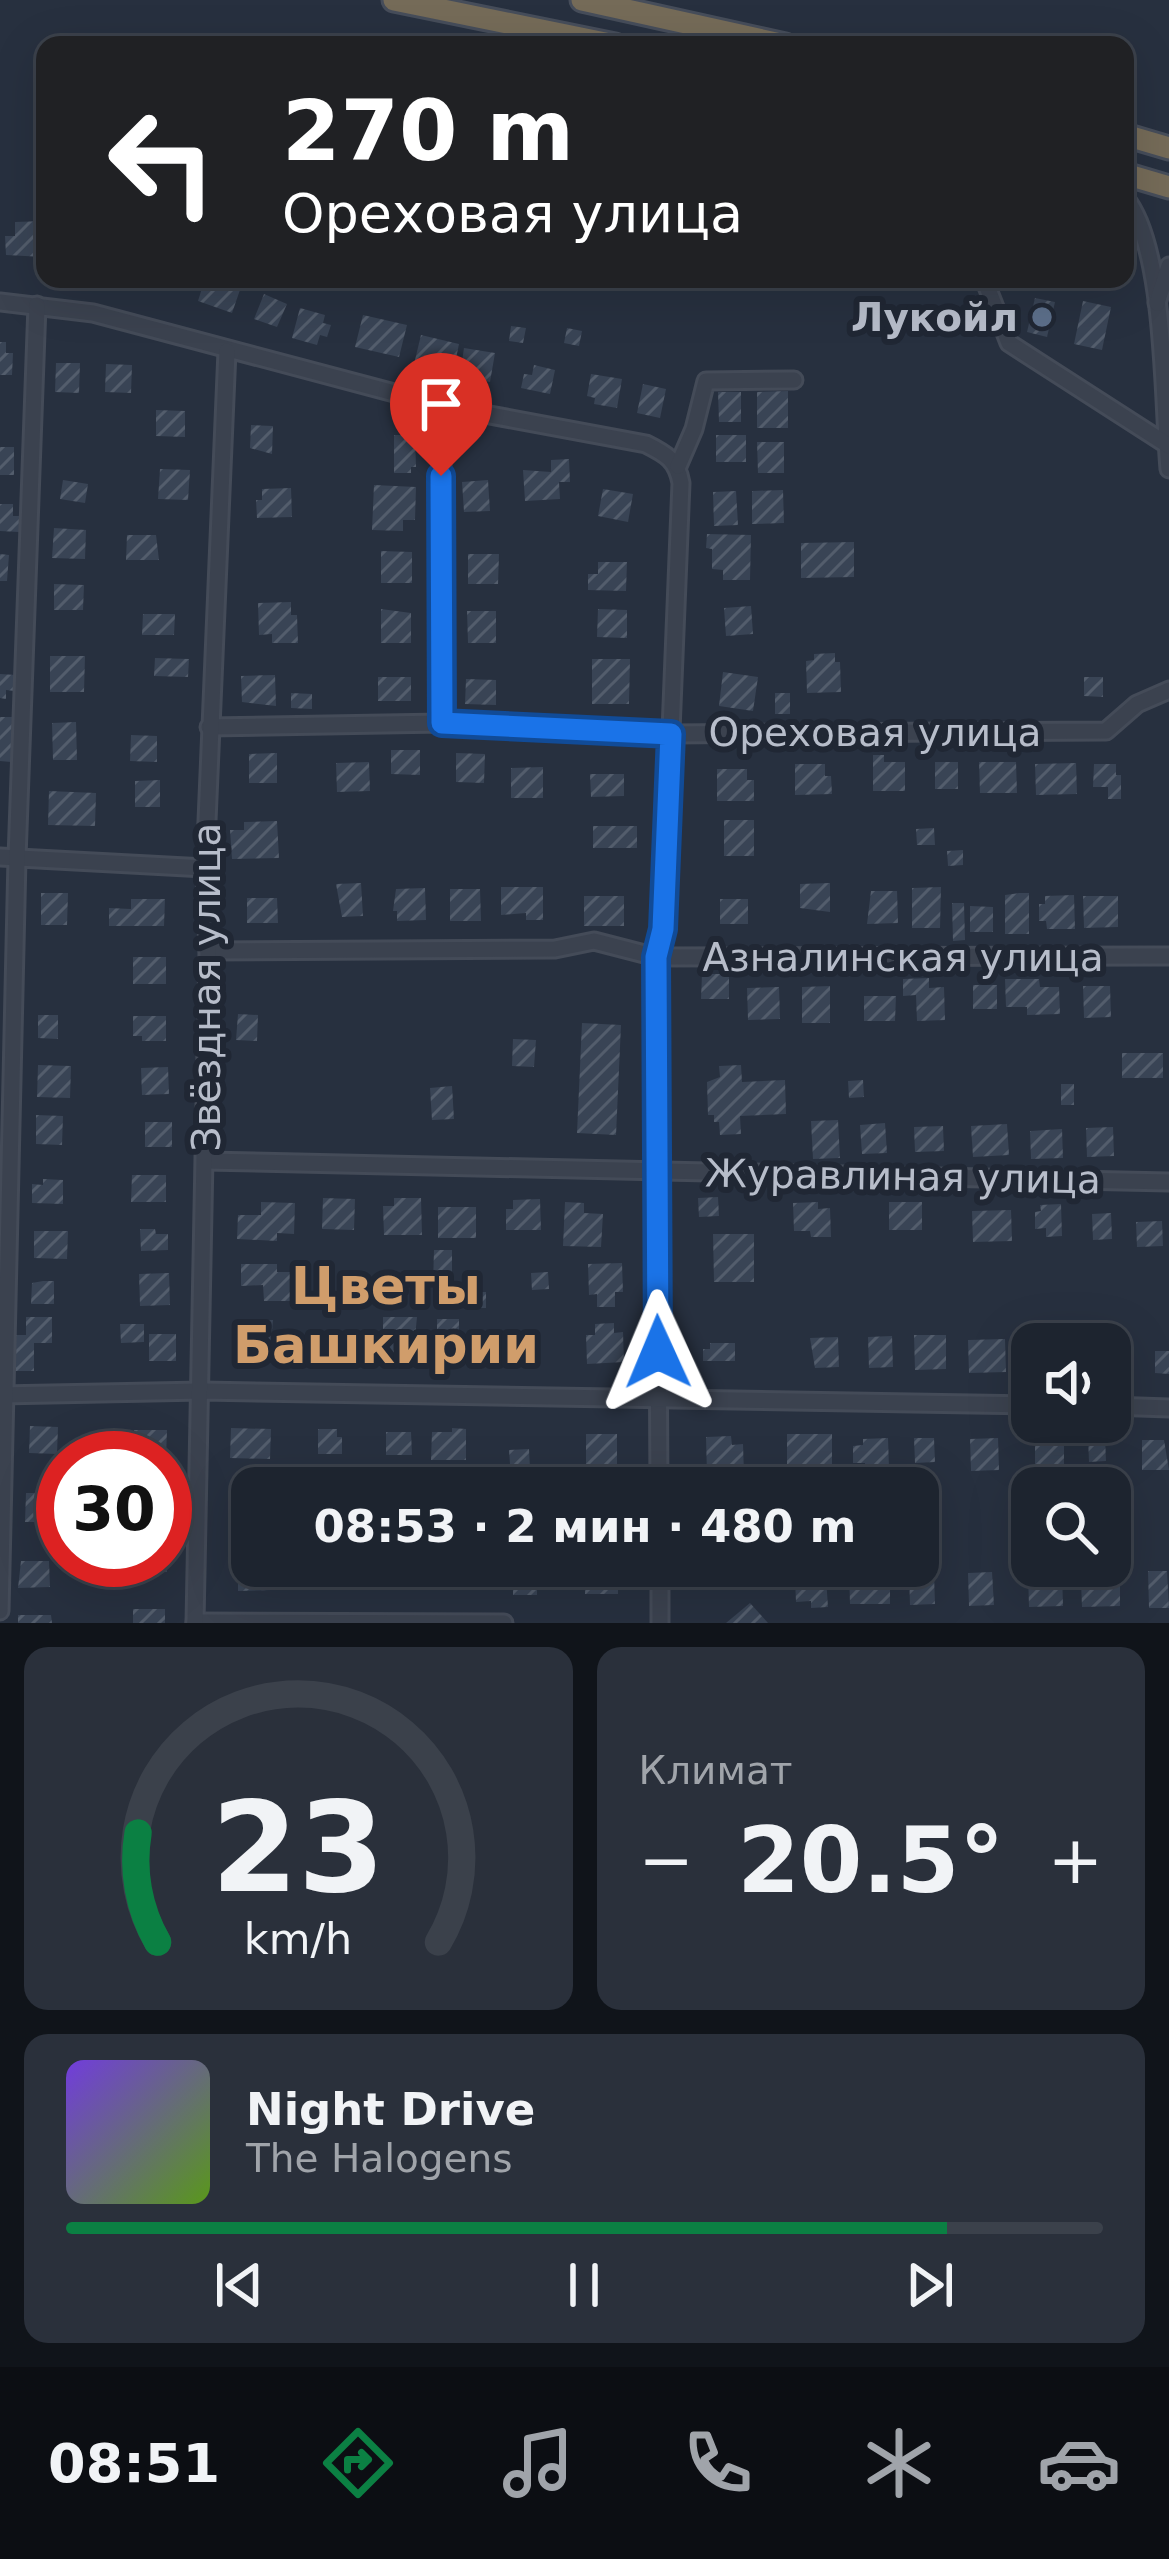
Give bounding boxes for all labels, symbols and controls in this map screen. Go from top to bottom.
text: 270 m [282,82,574,180]
icon: left [84,84,240,240]
text: Ореховая улица [282,182,743,245]
place label: Лукойл [851,295,1018,340]
marker: Лукойл [1029,304,1055,330]
pin [390,353,492,476]
icon: arrive [408,371,474,437]
street label: Ореховая улица [709,710,1041,755]
street label: Звёздная улица [184,823,229,1151]
street label: Азналинская улица [702,935,1104,980]
street label: Журавлиная улица [705,1151,1101,1202]
district label: Цветы Башкирии [233,1257,539,1375]
position arrow [595,1289,721,1415]
map controls [1011,1323,1131,1587]
button: sound [1011,1323,1131,1443]
speed limit sign: 30 [36,1431,192,1587]
button: search [1011,1467,1131,1587]
text: 08:53 · 2 мин · 480 m [314,1500,856,1553]
text: Климат [639,1748,793,1793]
text: 23 [211,1775,385,1920]
text: 20.5° [737,1808,1004,1913]
text: − [639,1822,694,1899]
text: + [1048,1822,1103,1899]
text: km/h [244,1913,352,1963]
text: Night Drive [246,2083,535,2136]
text: The Halogens [246,2136,513,2181]
icon: previous [206,2252,272,2318]
icon: pause [551,2252,617,2318]
icon: next [897,2252,963,2318]
icon: directions [316,2421,400,2505]
icon: music [496,2421,580,2505]
icon: phone [676,2421,760,2505]
icon: climate [857,2421,941,2505]
icon: car [1037,2421,1121,2505]
text: 08:51 [48,2432,220,2495]

